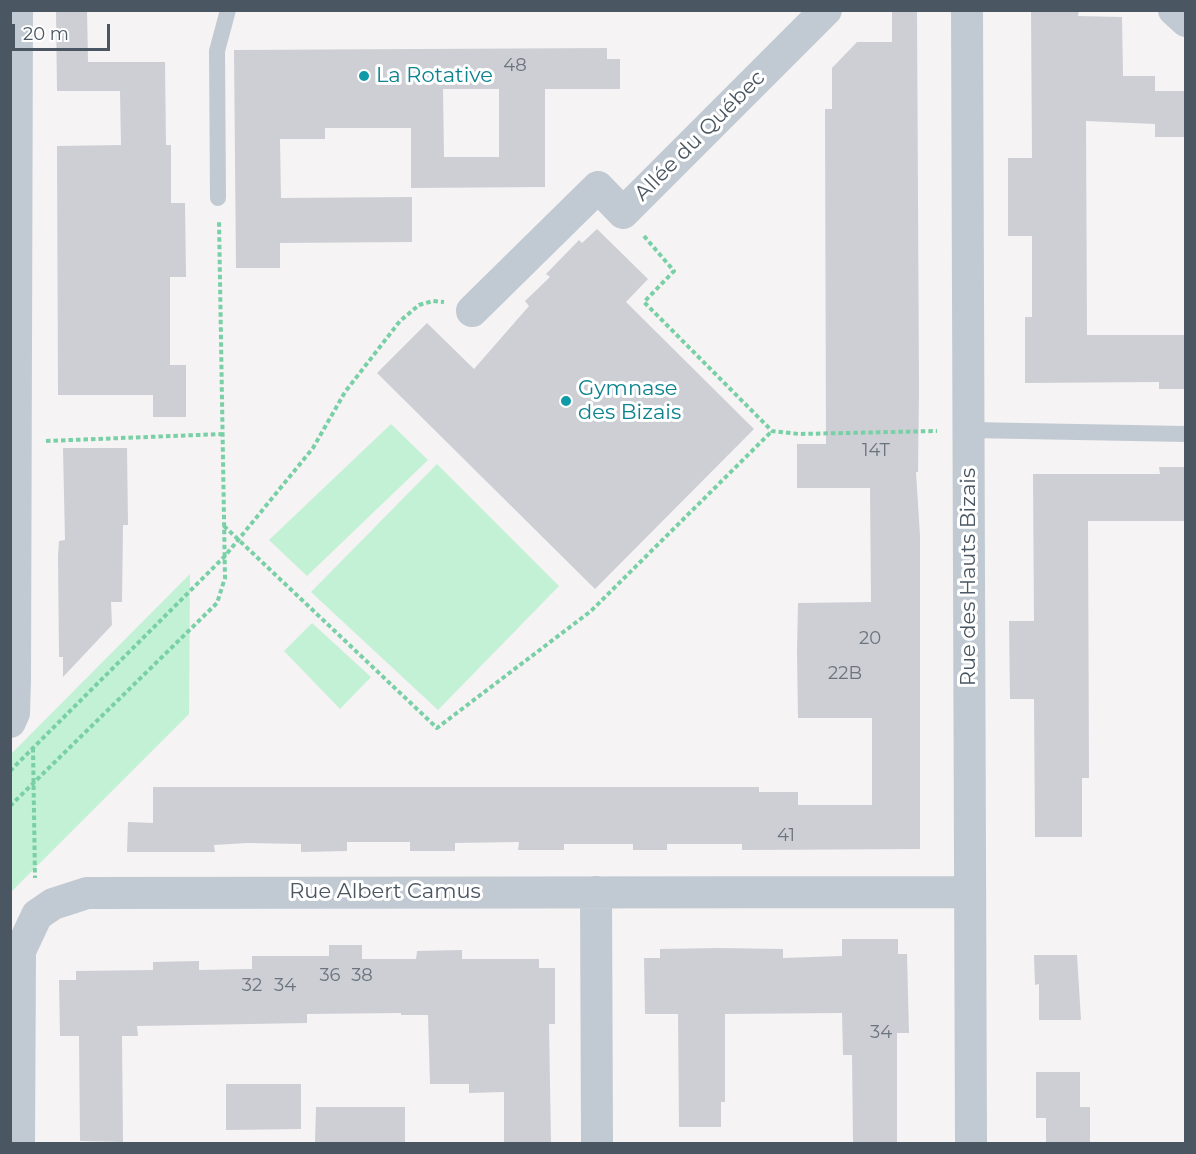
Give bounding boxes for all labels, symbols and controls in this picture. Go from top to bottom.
scale bar [15,12,112,50]
text: 20 m [23,23,69,45]
house number: 48 [503,55,527,77]
place label: La Rotative [376,63,493,89]
street label: Allée du Québec [629,65,771,207]
marker: La Rotative [357,69,371,83]
place label: Gymnase des Bizais [578,376,681,426]
marker: Gymnase des Bizais [559,394,573,408]
house number: 14T [862,440,890,462]
street label: Rue des Hauts Bizais [956,468,982,686]
house number: 20 [859,628,881,650]
house number: 22B [828,663,862,685]
house number: 41 [777,825,795,847]
street label: Rue Albert Camus [289,879,481,905]
house number: 36 [319,965,341,987]
house number: 38 [351,965,373,987]
house number: 32 [242,975,262,997]
house number: 34 [274,975,296,997]
house number: 34 [870,1022,892,1044]

